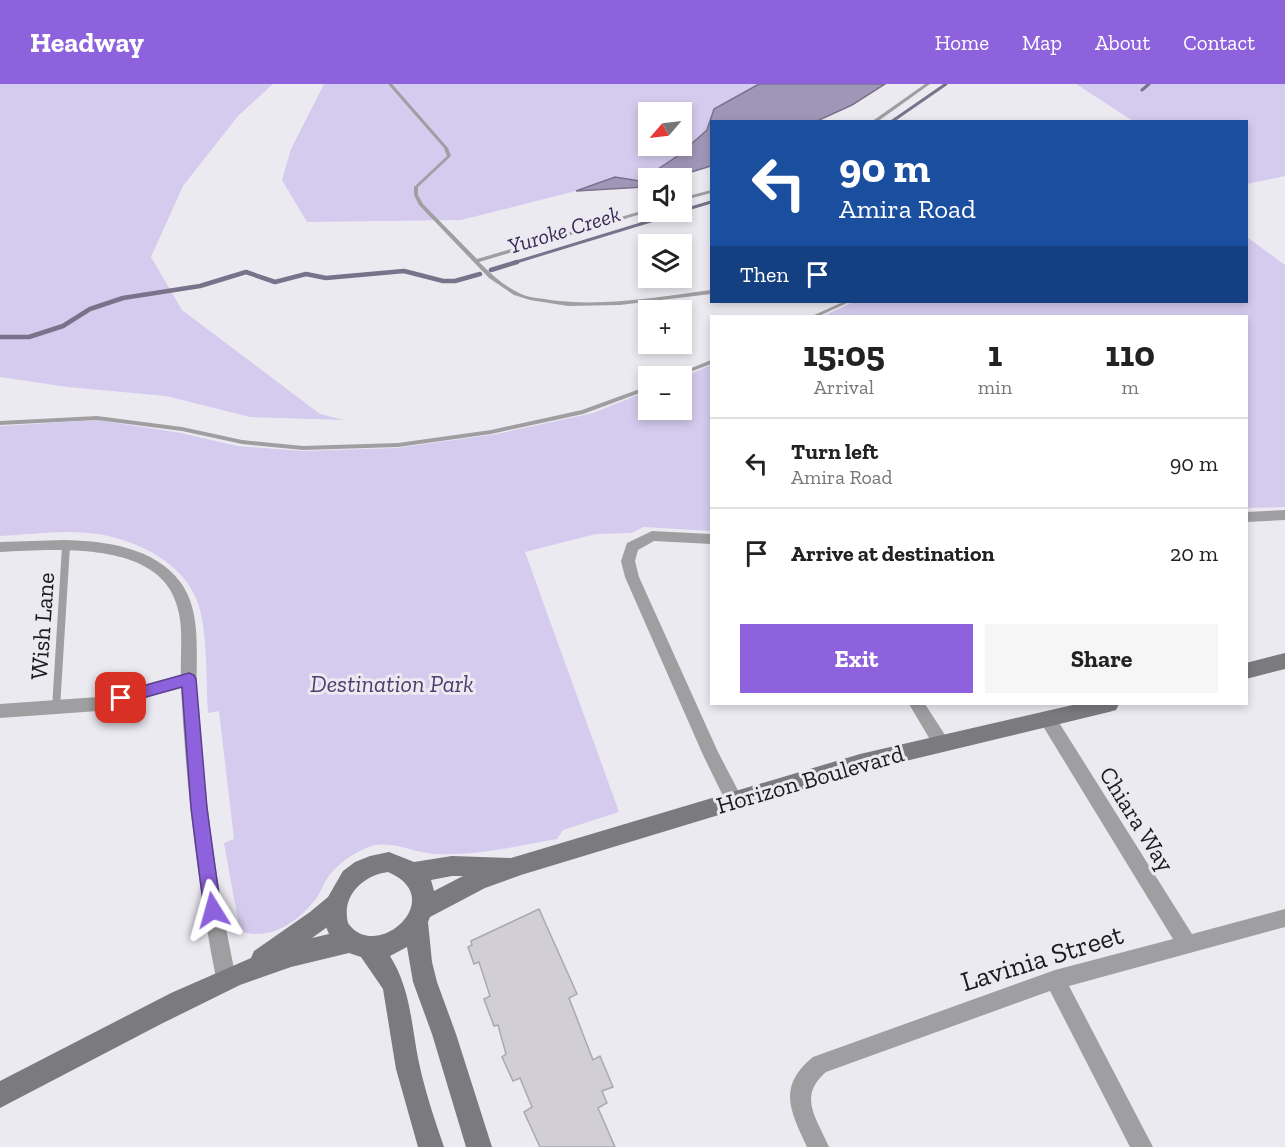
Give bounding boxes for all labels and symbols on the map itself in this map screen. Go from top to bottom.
north arrow [638,102,692,156]
water label: Yuroke Creek [505,200,623,260]
street label: Wish Lane [24,571,60,681]
park label: Destination Park [310,669,474,698]
pin [95,672,146,723]
street label: Horizon Boulevard [713,738,907,820]
street label: Chiara Way [1093,761,1181,877]
position arrow [181,878,245,942]
street label: Lavinia Street [957,918,1128,998]

